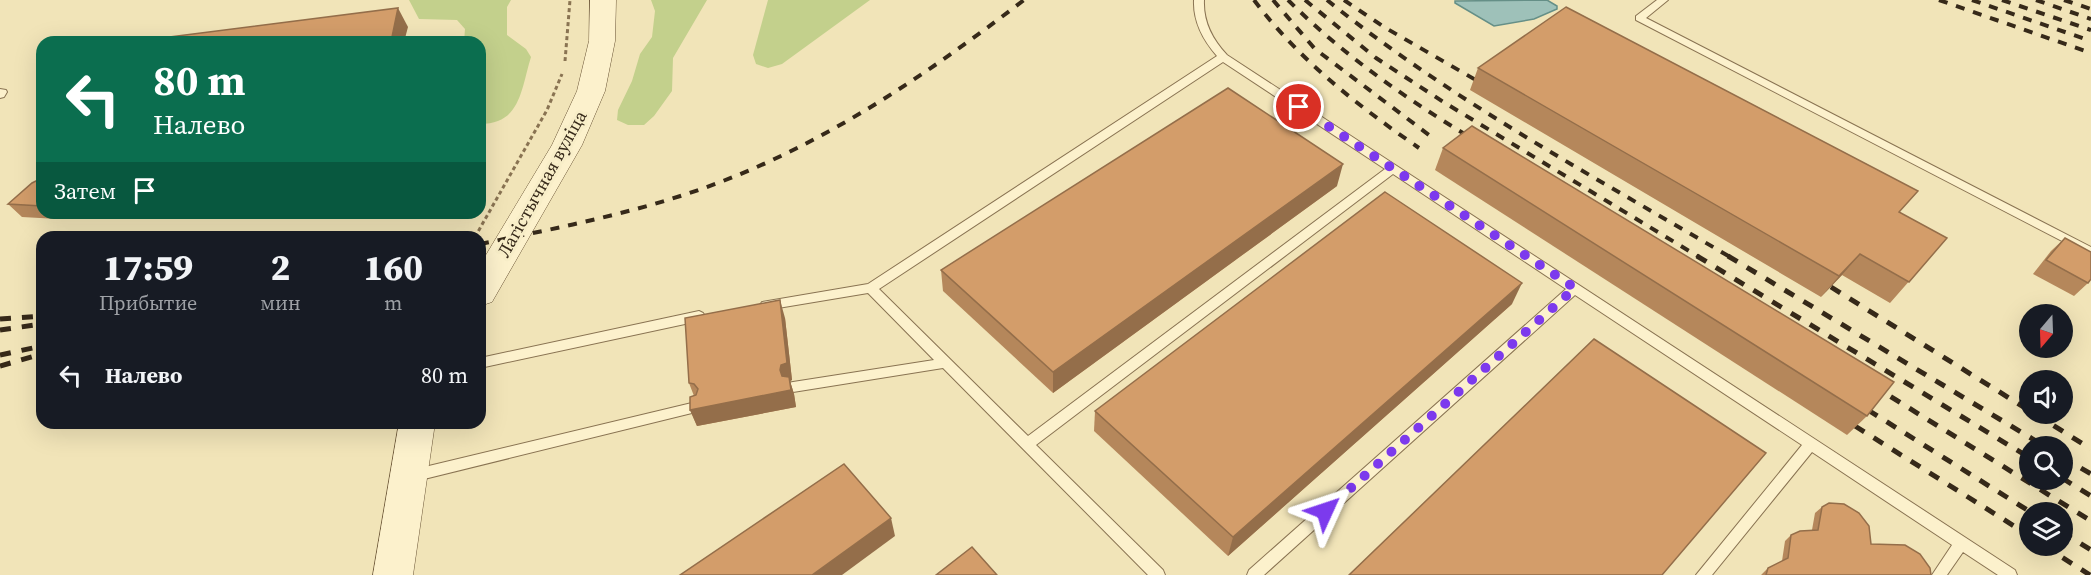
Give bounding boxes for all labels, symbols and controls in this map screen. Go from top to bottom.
text: 80 m [153,51,246,109]
icon: left [54,60,132,138]
pin [1273,81,1324,132]
icon: arrive [1282,90,1315,123]
street label: Лагістычная вуліца [491,105,593,262]
text: Налево [153,106,245,143]
icon: arrive [128,174,161,207]
text: Затем [54,176,116,206]
text: 17:59 [103,243,193,292]
text: 2 [271,243,290,292]
text: 160 [364,243,423,292]
text: Прибытие [99,289,197,317]
text: мин [260,289,301,317]
text: m [384,289,402,317]
north arrow [2019,304,2073,358]
map controls [2019,304,2073,556]
icon: left [54,359,87,392]
text: Налево [105,360,182,390]
text: 80 m [421,360,468,390]
button: sound [2019,370,2073,424]
button: search [2019,436,2073,490]
position arrow [1293,479,1357,543]
button: layers [2019,502,2073,556]

